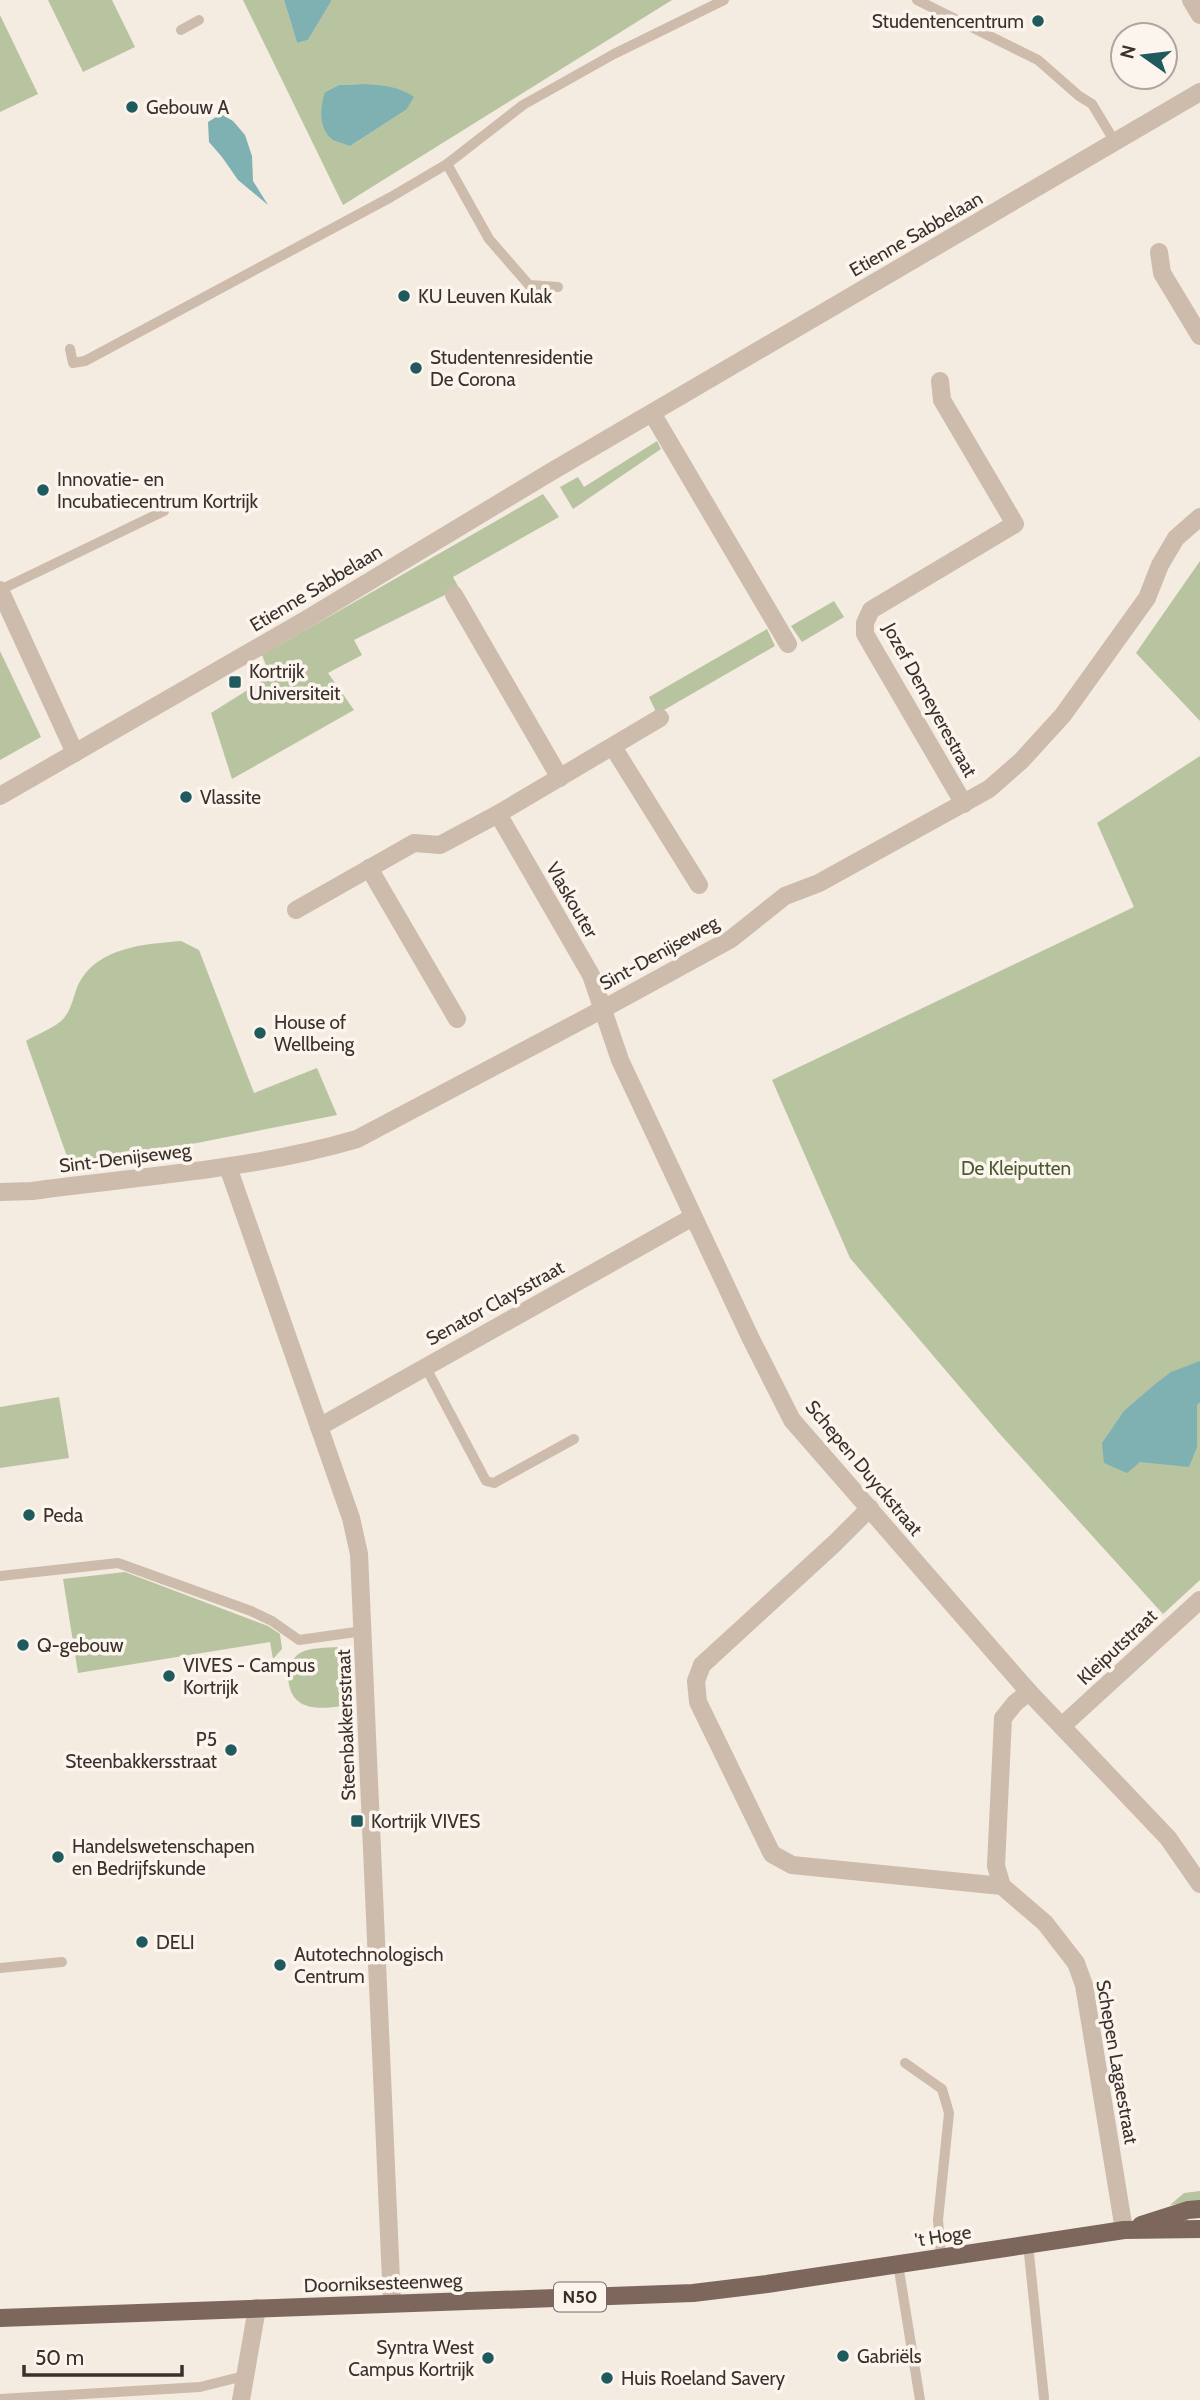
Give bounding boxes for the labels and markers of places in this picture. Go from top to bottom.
place label: Studentencentrum [872,10,1024,33]
marker: Studentencentrum [1030,13,1046,29]
place label: Gebouw A [146,96,229,119]
marker: Gebouw A [124,99,140,115]
place label: KU Leuven Kulak [418,285,552,308]
marker: KU Leuven Kulak [396,288,412,304]
place label: Studentenresidentie De Corona [430,346,593,391]
marker: Studentenresidentie De Corona [408,360,424,376]
place label: Innovatie- en Incubatiecentrum Kortrijk [57,468,259,513]
marker: Innovatie- en Incubatiecentrum Kortrijk [35,482,51,498]
place label: Kortrijk Universiteit [249,660,341,705]
marker: Kortrijk Universiteit [227,674,243,690]
place label: Vlassite [200,786,261,809]
marker: Vlassite [178,789,194,805]
place label: House of Wellbeing [274,1011,355,1056]
marker: House of Wellbeing [252,1025,268,1041]
place label: Peda [43,1504,83,1527]
marker: Peda [21,1507,37,1523]
place label: Q-gebouw [37,1634,124,1657]
marker: Q-gebouw [15,1637,31,1653]
place label: VIVES - Campus Kortrijk [183,1654,315,1699]
marker: VIVES - Campus Kortrijk [161,1668,177,1684]
place label: P5 Steenbakkersstraat [65,1728,218,1773]
marker: P5 Steenbakkersstraat [223,1742,239,1758]
place label: Kortrijk VIVES [371,1810,480,1833]
marker: Kortrijk VIVES [349,1813,365,1829]
place label: Handelswetenschapen en Bedrijfskunde [72,1835,255,1880]
marker: Handelswetenschapen en Bedrijfskunde [50,1849,66,1865]
place label: DELI [156,1931,195,1954]
marker: DELI [134,1934,150,1950]
place label: Autotechnologisch Centrum [294,1943,444,1988]
marker: Autotechnologisch Centrum [272,1957,288,1973]
place label: Syntra West Campus Kortrijk [348,2336,475,2381]
place label: Gabriëls [857,2345,922,2368]
marker: Gabriëls [835,2348,851,2364]
marker: Syntra West Campus Kortrijk [480,2350,496,2366]
place label: Huis Roeland Savery [621,2367,785,2390]
marker: Huis Roeland Savery [599,2370,615,2386]

